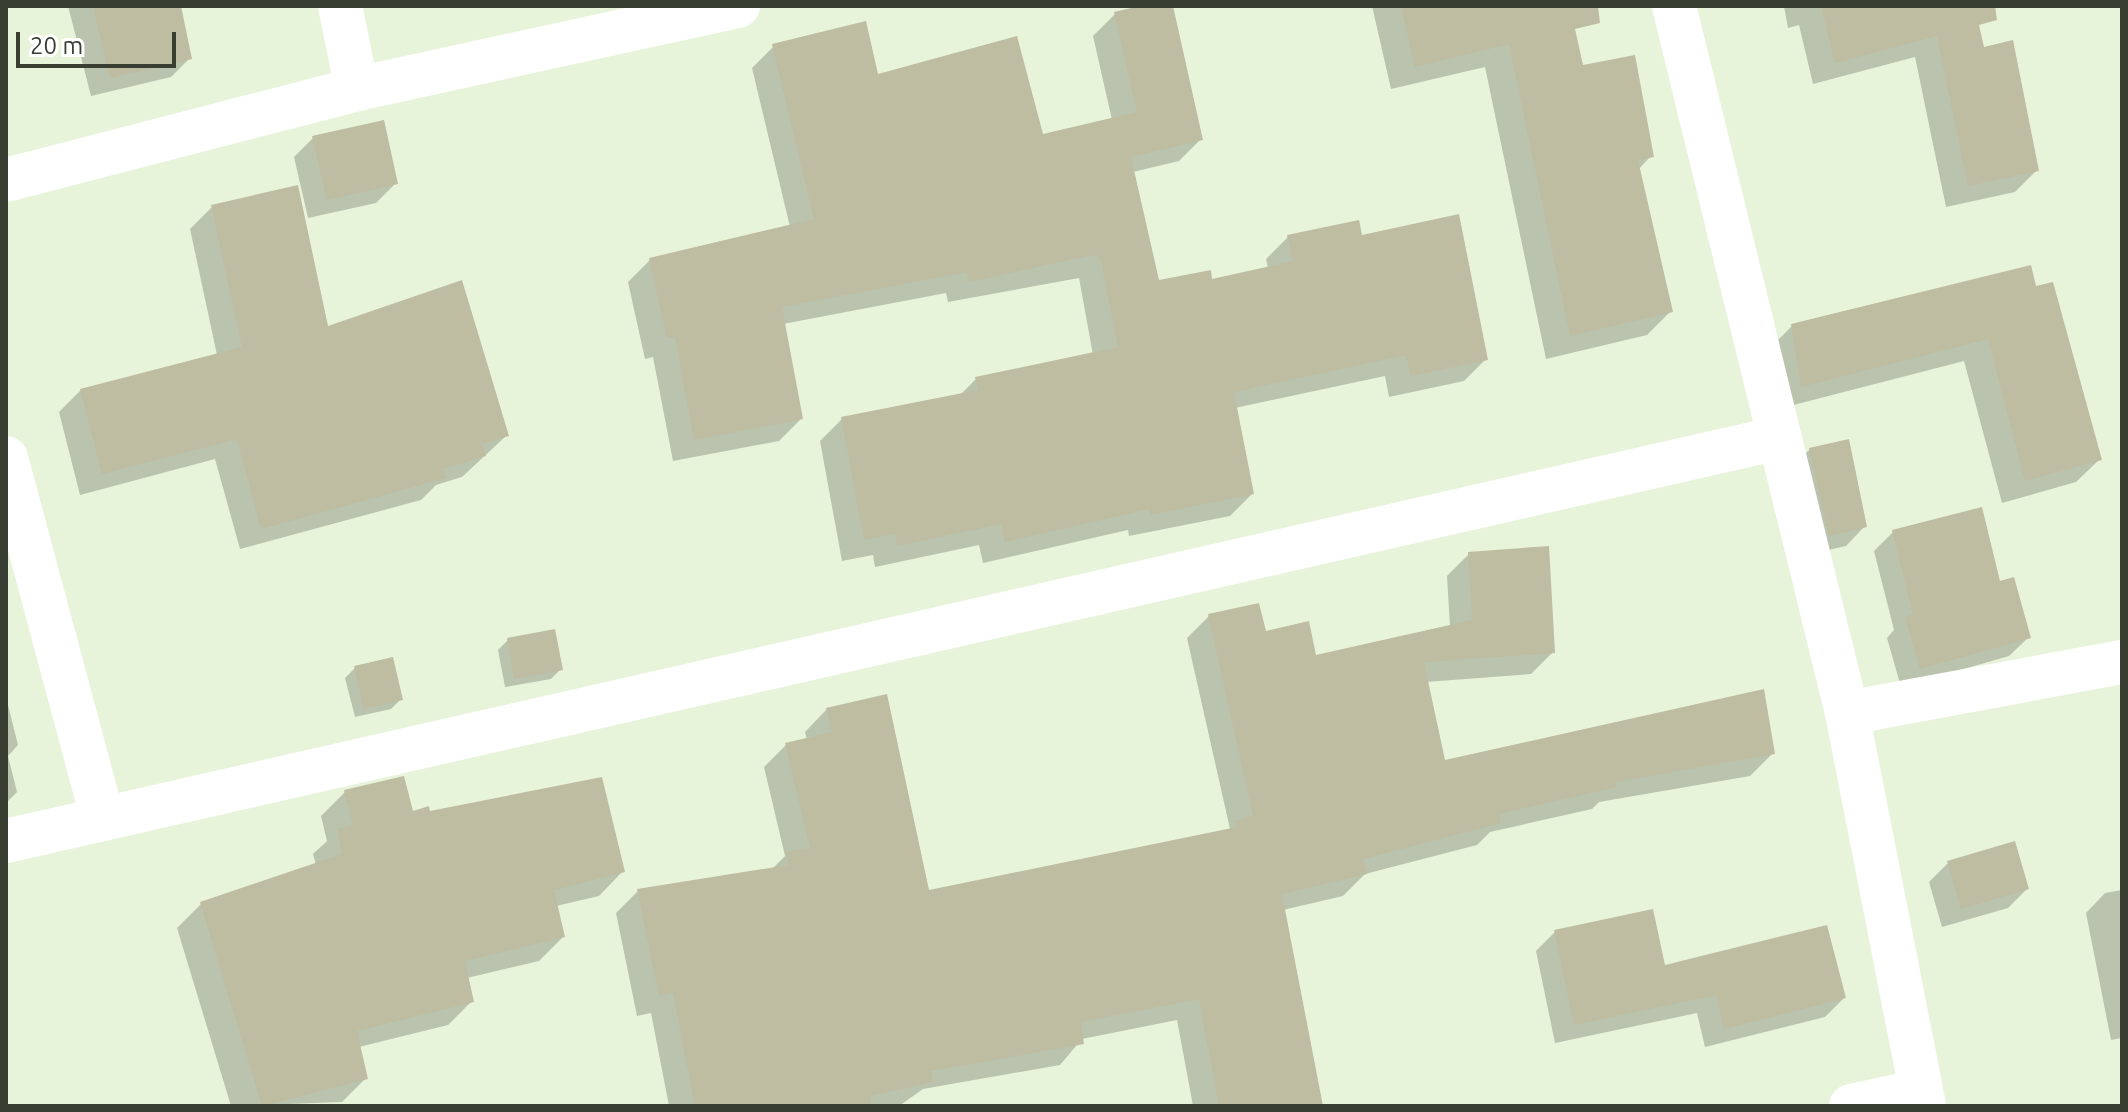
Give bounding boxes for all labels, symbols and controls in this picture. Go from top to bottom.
scale bar [20,16,180,66]
text: 20 m [30,32,83,59]

